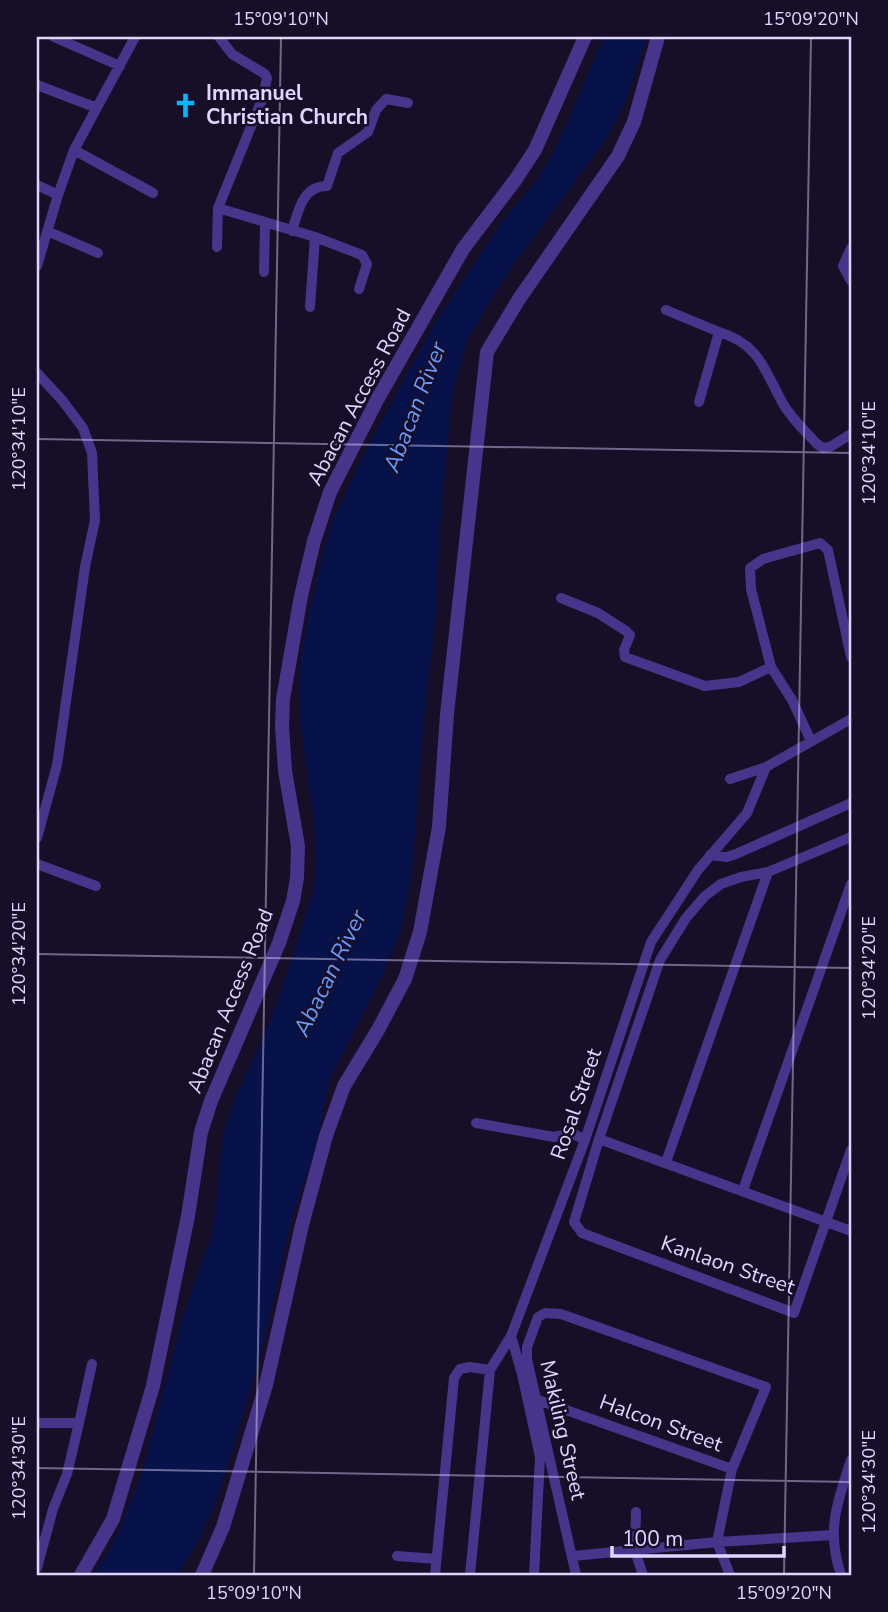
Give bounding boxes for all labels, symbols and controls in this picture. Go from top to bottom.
text: 15°09'10"N [233,7,329,31]
text: 15°09'20"N [763,7,859,31]
place label: Immanuel Christian Church [206,79,368,131]
church icon: Immanuel Christian Church [172,91,200,119]
street label: Abacan Access Road [300,304,418,490]
water label: Abacan River [376,337,454,477]
text: 120°34'10"E [7,387,31,491]
text: 120°34'10"E [857,401,881,505]
text: 120°34'20"E [7,902,31,1006]
water label: Abacan River [286,904,374,1042]
street label: Abacan Access Road [180,905,280,1097]
text: 120°34'20"E [857,916,881,1020]
street label: Rosal Street [544,1044,608,1163]
street label: Kanlaon Street [657,1229,799,1301]
street label: Makiling Street [533,1357,593,1503]
street label: Halcon Street [596,1388,727,1458]
text: 120°34'30"E [7,1416,31,1520]
text: 120°34'30"E [857,1430,881,1534]
scale bar [612,1514,783,1558]
text: 100 m [622,1525,683,1553]
text: 15°09'10"N [206,1581,302,1605]
text: 15°09'20"N [736,1581,832,1605]

